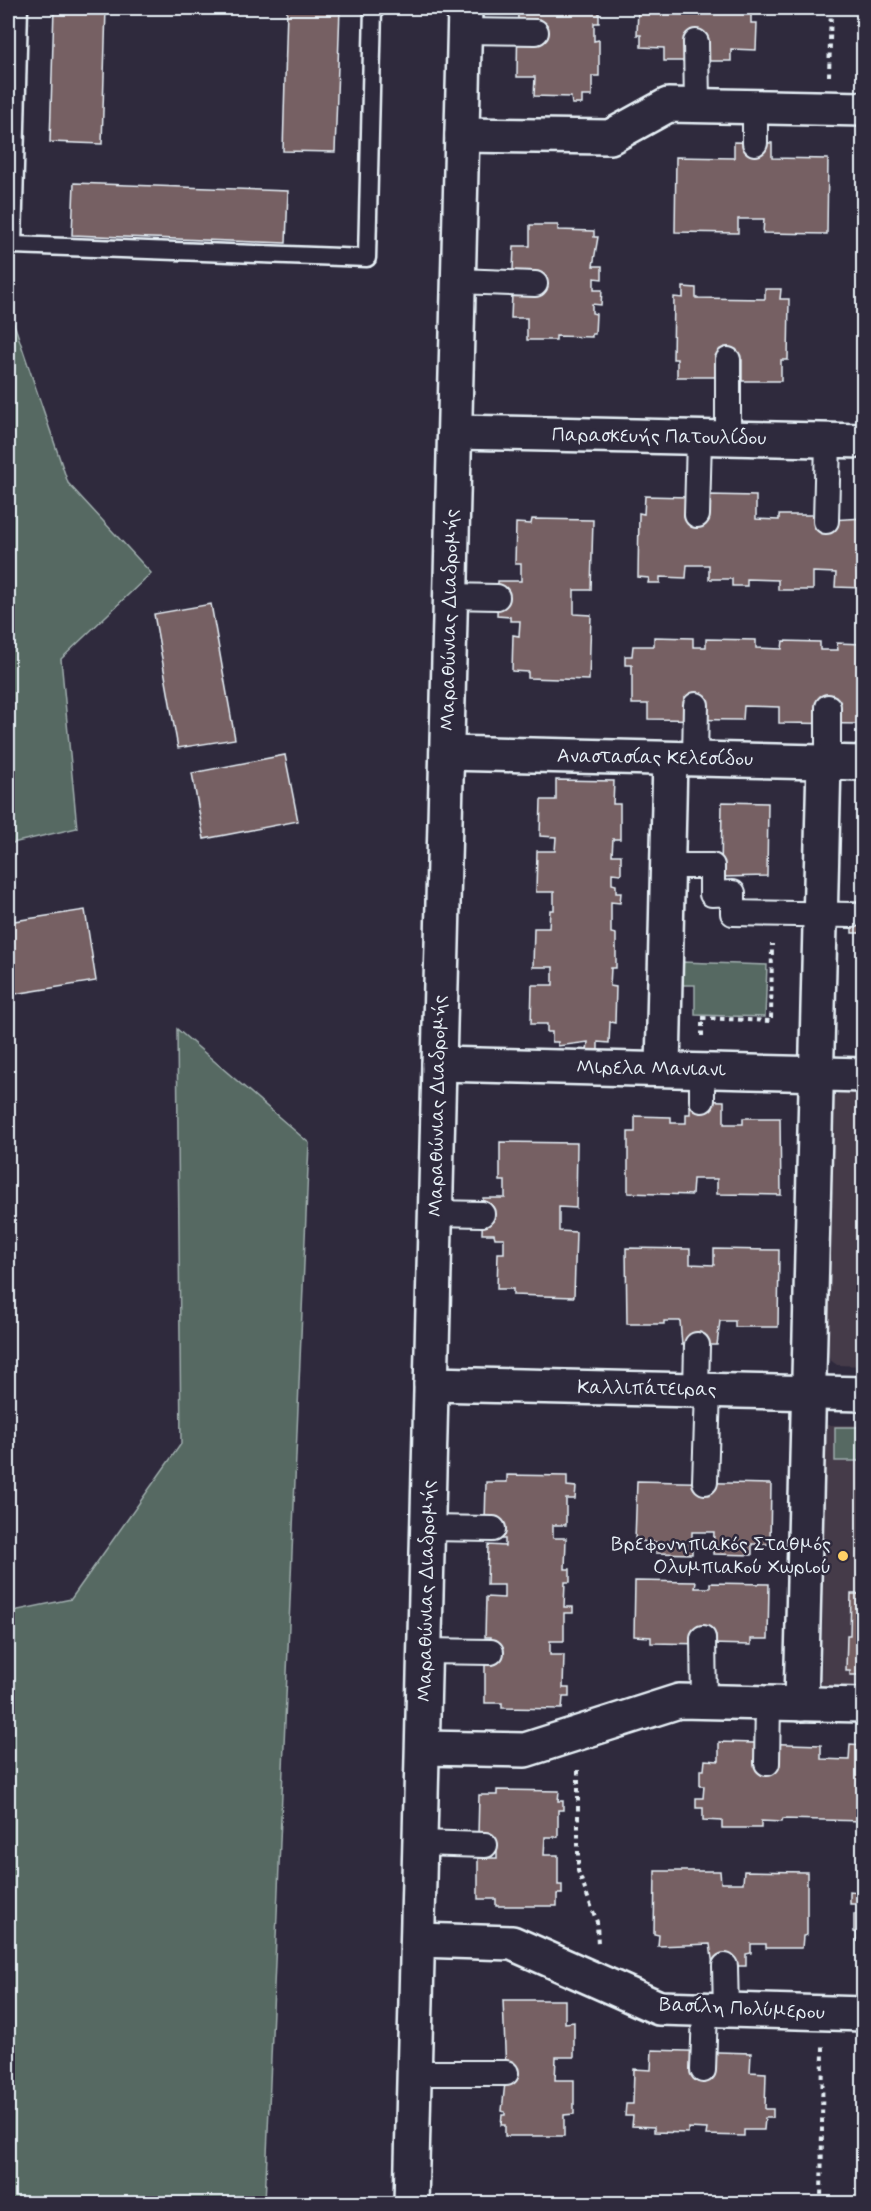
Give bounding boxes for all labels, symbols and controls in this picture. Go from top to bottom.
street label: Παρασκευής Πατουλίδου [551,422,767,452]
street label: Μαραθώνιας Διαδρομής [435,508,465,731]
street label: Αναστασίας Κελεσίδου [557,743,753,773]
street label: Μαραθώνιας Διαδρομής [423,994,453,1217]
street label: Μιρελα Μανιανι [576,1054,727,1084]
street label: Καλλιπάτειρας [577,1374,717,1404]
street label: Μαραθώνιας Διαδρομής [412,1479,442,1702]
place label: Βρεφονηπιακός Σταθμός Ολυμπιακού Χωριού [611,1531,831,1581]
marker: Βρεφονηπιακός Σταθμός Ολυμπιακού Χωριού [836,1549,850,1563]
street label: Βασίλη Πολύμερου [659,1991,825,2027]

